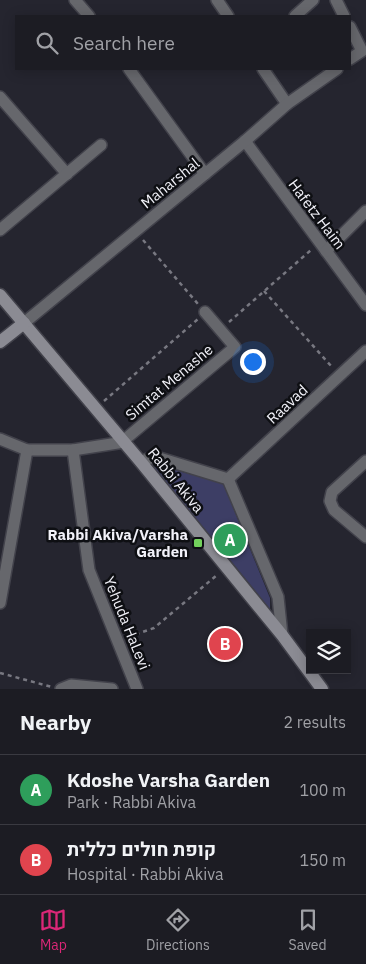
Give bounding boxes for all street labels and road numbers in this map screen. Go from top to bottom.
street label: Maharshal [137,154,203,212]
street label: Hafetz Haim [284,175,350,253]
street label: Simtat Menashe [121,340,217,424]
street label: Raavad [262,380,312,428]
street label: Rabbi Akiva [144,443,208,517]
street label: Yehuda HaLevi [100,574,154,672]

